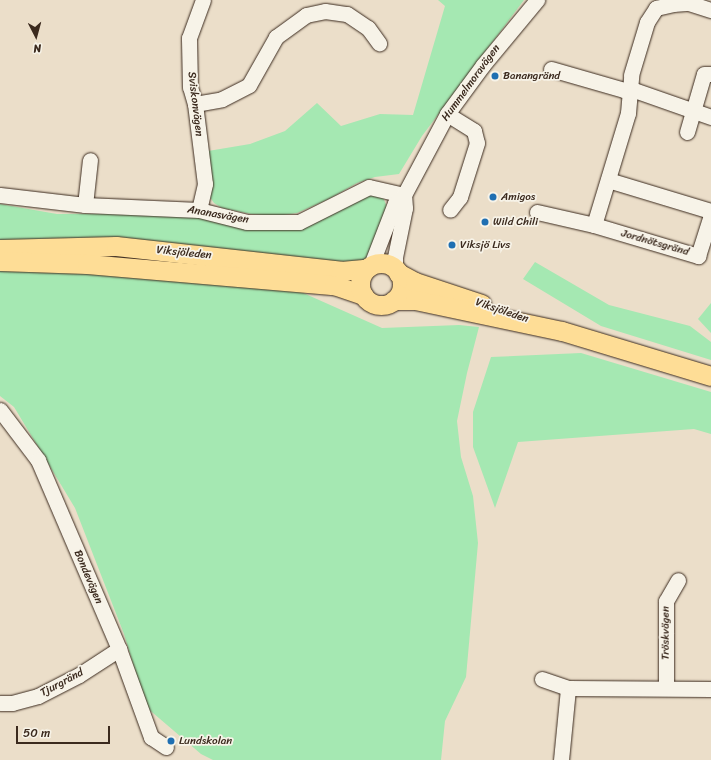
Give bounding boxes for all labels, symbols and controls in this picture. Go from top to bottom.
north arrow [16,16,56,56]
text: N [33,39,42,58]
street label: Hummelmoravägen [439,42,503,124]
place label: Banangränd [503,69,560,83]
street label: Sviskonvägen [184,71,206,137]
marker: Banangränd [490,71,500,81]
place label: Amigos [501,190,535,204]
marker: Amigos [488,192,498,202]
street label: Ananasvägen [186,203,250,227]
place label: Wild Chili [493,215,538,229]
marker: Wild Chili [480,217,490,227]
street label: Jordnötsgränd [620,227,690,259]
place label: Viksjö Livs [460,238,510,252]
marker: Viksjö Livs [447,240,457,250]
street label: Viksjöleden [156,244,212,262]
street label: Viksjöleden [474,296,530,326]
street label: Bondevägen [71,548,105,606]
street label: Tröskvägen [659,606,673,660]
street label: Tjurgränd [38,666,86,700]
scale bar [18,718,112,744]
text: 50 m [23,722,50,744]
place label: Lundskolan [179,734,232,748]
marker: Lundskolan [166,736,176,746]

